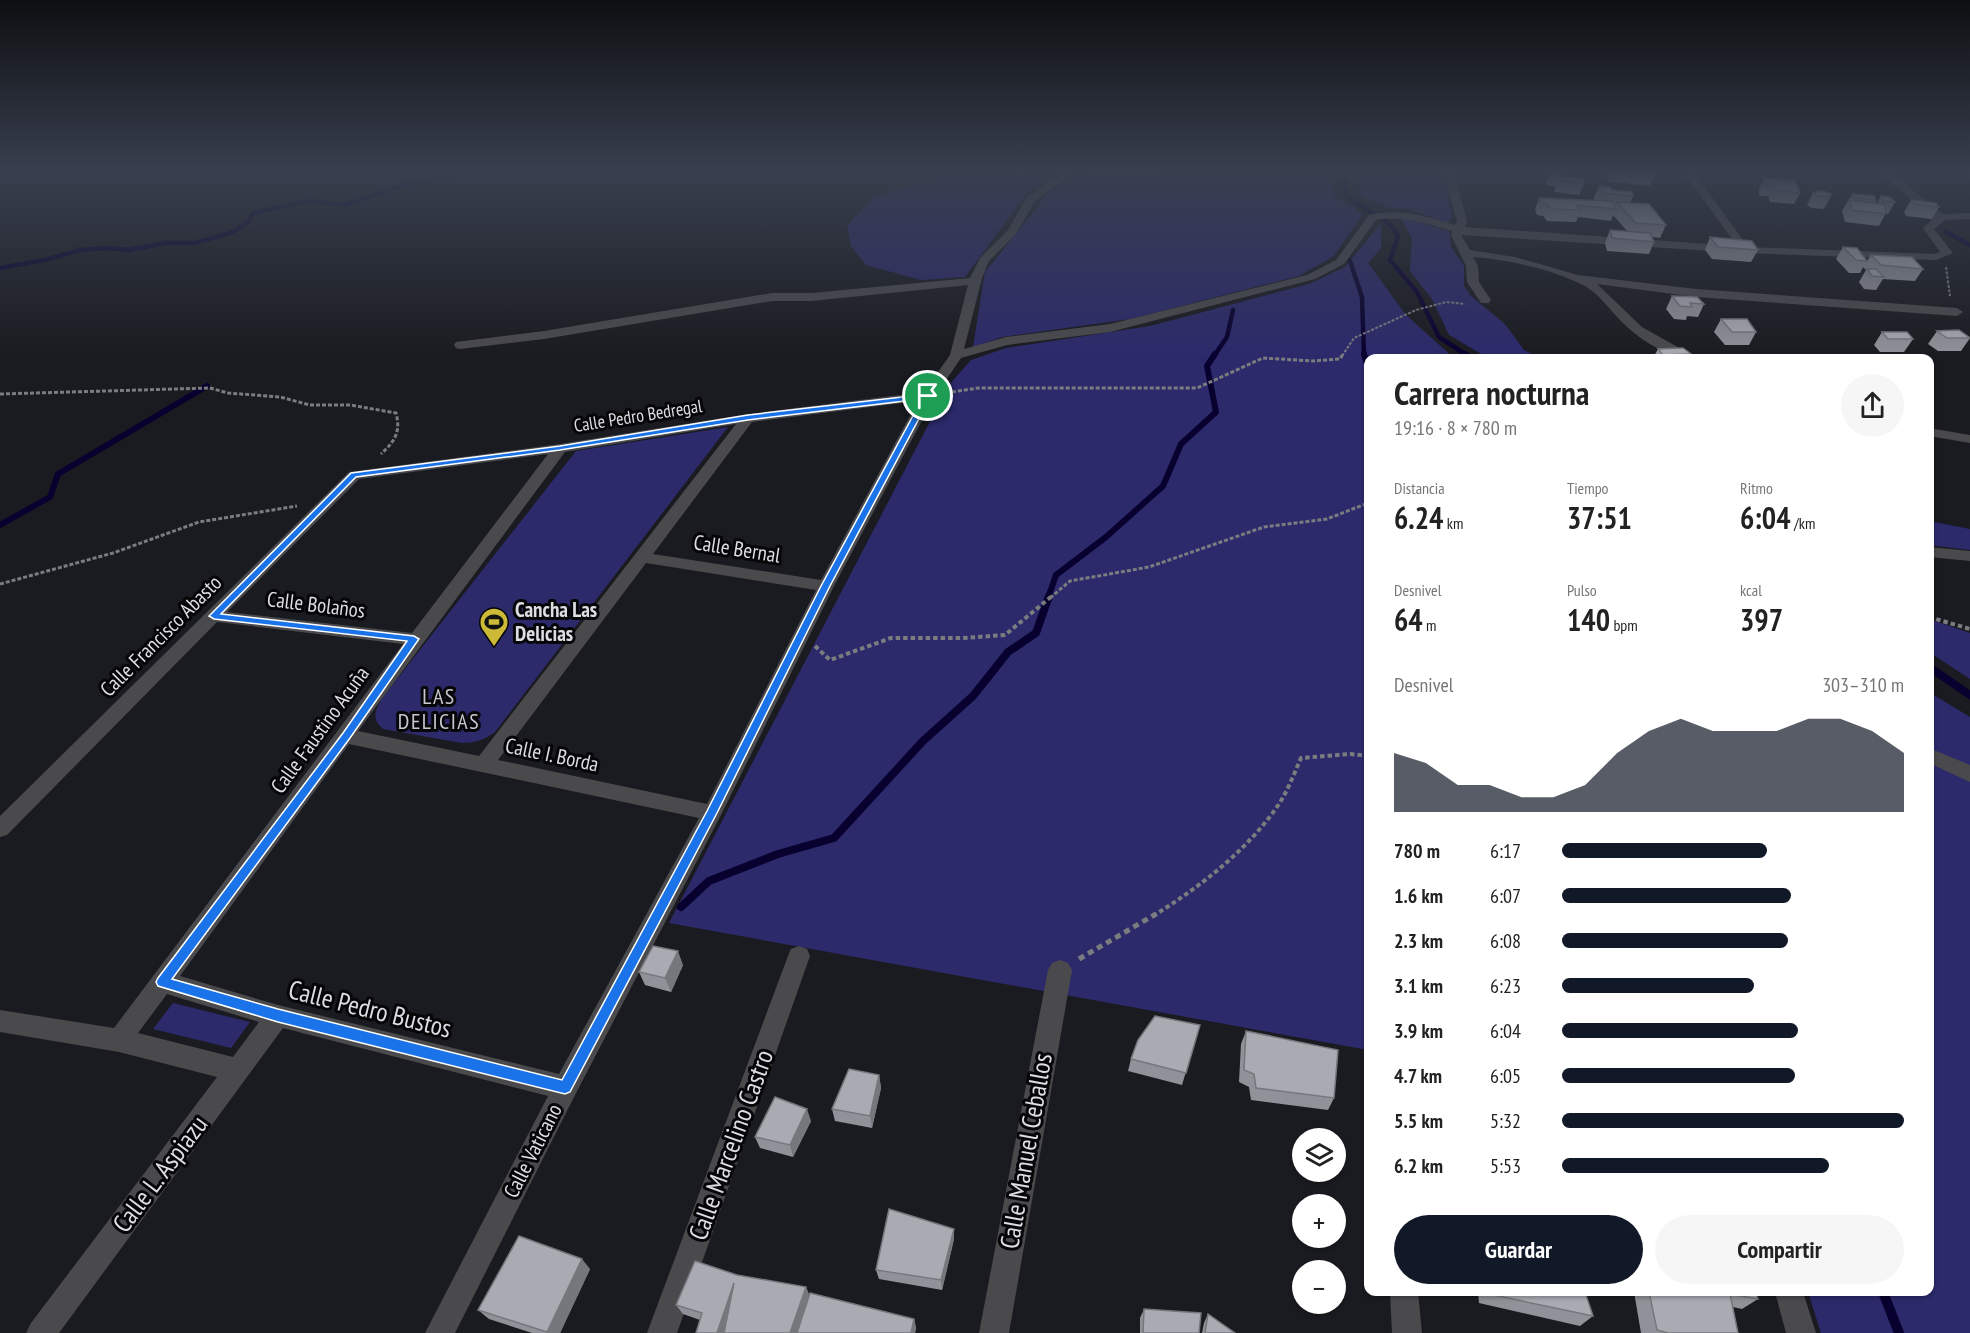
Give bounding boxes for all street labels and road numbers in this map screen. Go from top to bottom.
street label: Calle Pedro Bedregal [572,394,704,437]
street label: Calle Bernal [692,528,782,569]
street label: Calle Francisco Abasto [94,569,227,702]
street label: Calle Bolaños [266,585,366,624]
street label: Calle Faustino Acuña [264,661,375,798]
street label: Calle I. Borda [503,731,601,778]
street label: Calle Pedro Bustos [285,972,455,1045]
street label: Calle Marcelino Castro [681,1045,780,1244]
street label: Calle Manuel Ceballos [992,1051,1059,1251]
street label: Calle Vaticano [497,1099,568,1202]
street label: Calle L. Aspiazu [105,1109,214,1239]

